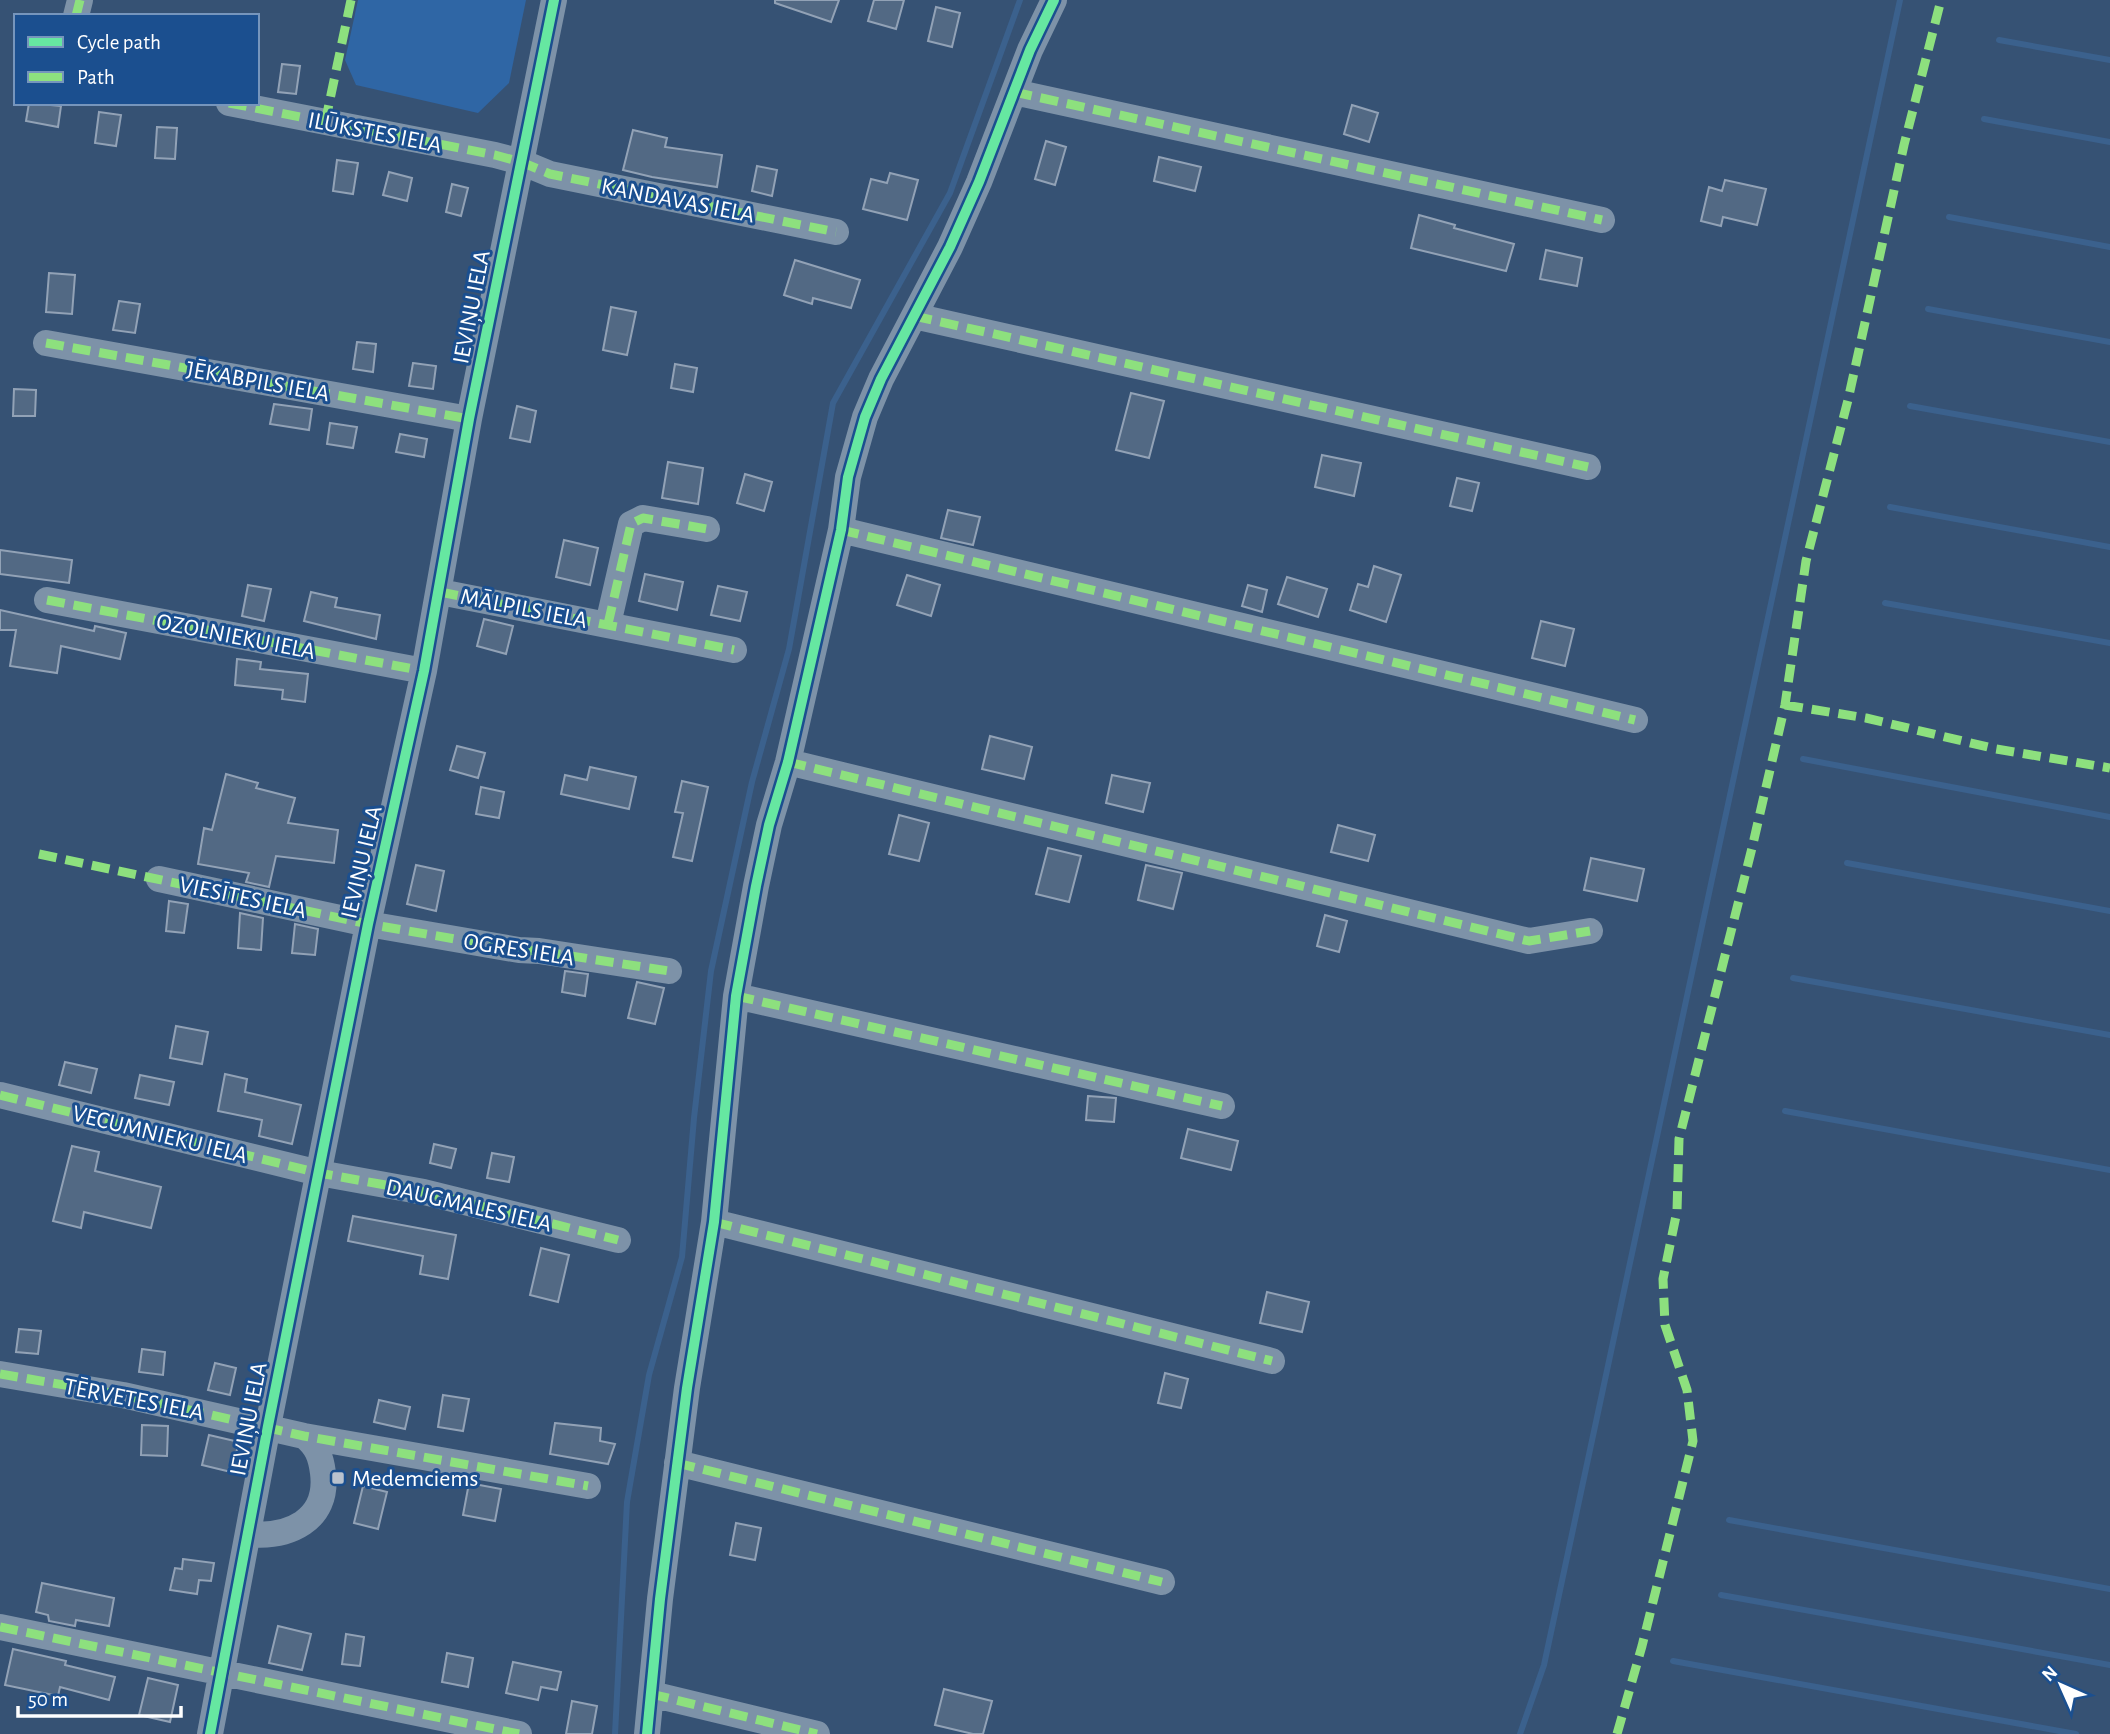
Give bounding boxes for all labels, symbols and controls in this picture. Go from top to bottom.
legend [14,14,259,105]
text: Cycle path [77,32,161,53]
text: Path [77,67,115,88]
street label: ILŪKSTES IELA [306,107,444,158]
street label: KANDAVAS IELA [599,174,757,228]
street label: IEVIŅU IELA [449,248,496,366]
street label: JĒKABPILS IELA [184,357,332,406]
street label: MĀLPILS IELA [458,584,590,633]
street label: OZOLNIEKU IELA [154,610,317,664]
street label: IEVIŅU IELA [337,803,388,921]
street label: VIESĪTES IELA [177,872,309,923]
street label: OGRES IELA [462,929,576,971]
street label: VECUMNIEKU IELA [70,1102,250,1168]
street label: DAUGMALES IELA [383,1175,554,1237]
street label: IEVIŅU IELA [226,1360,273,1478]
street label: TĒRVETES IELA [62,1374,206,1425]
place label: Medemciems [352,1467,478,1491]
marker: Medemciems [330,1470,346,1486]
north arrow [2026,1650,2096,1720]
text: N [2039,1663,2061,1685]
scale bar [18,1674,180,1718]
text: 50 m [28,1689,68,1710]

